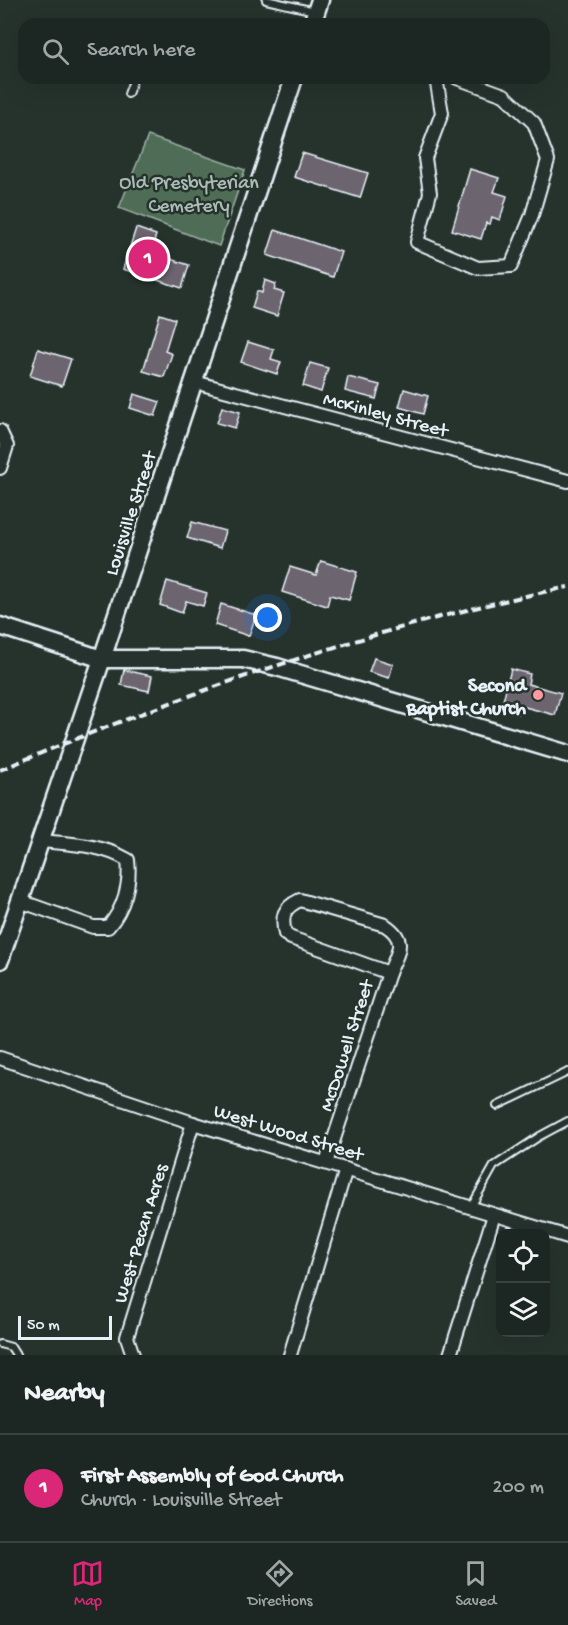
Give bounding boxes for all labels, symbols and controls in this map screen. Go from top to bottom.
search box [18,18,550,84]
icon: search [39,35,72,68]
text: Search here [87,38,195,64]
park label: Old Presbyterian Cemetery [119,173,259,219]
pin: 1 [128,236,168,282]
street label: McKinley Street [320,389,452,445]
street label: Louisville Street [101,447,164,579]
your location [253,603,282,632]
place label: Second Baptist Church [405,676,528,722]
marker: Second Baptist Church [531,688,545,702]
street label: McDowell Street [316,976,381,1115]
street label: West Wood Street [210,1101,367,1169]
street label: West Pecan Acres [110,1161,175,1306]
map controls [496,1229,550,1337]
button: locate [496,1229,550,1283]
button: layers [496,1283,550,1337]
scale bar [18,1313,112,1340]
text: 50 m [27,1317,60,1336]
text: Nearby [24,1379,105,1410]
text: First Assembly of God Church [81,1464,344,1490]
text: 1 [39,1477,48,1500]
text: 200 m [493,1477,544,1500]
text: Church · Louisville Street [81,1490,281,1513]
tab: Map [71,1557,104,1612]
tab: Directions [247,1557,313,1612]
tab: Saved [455,1557,496,1612]

